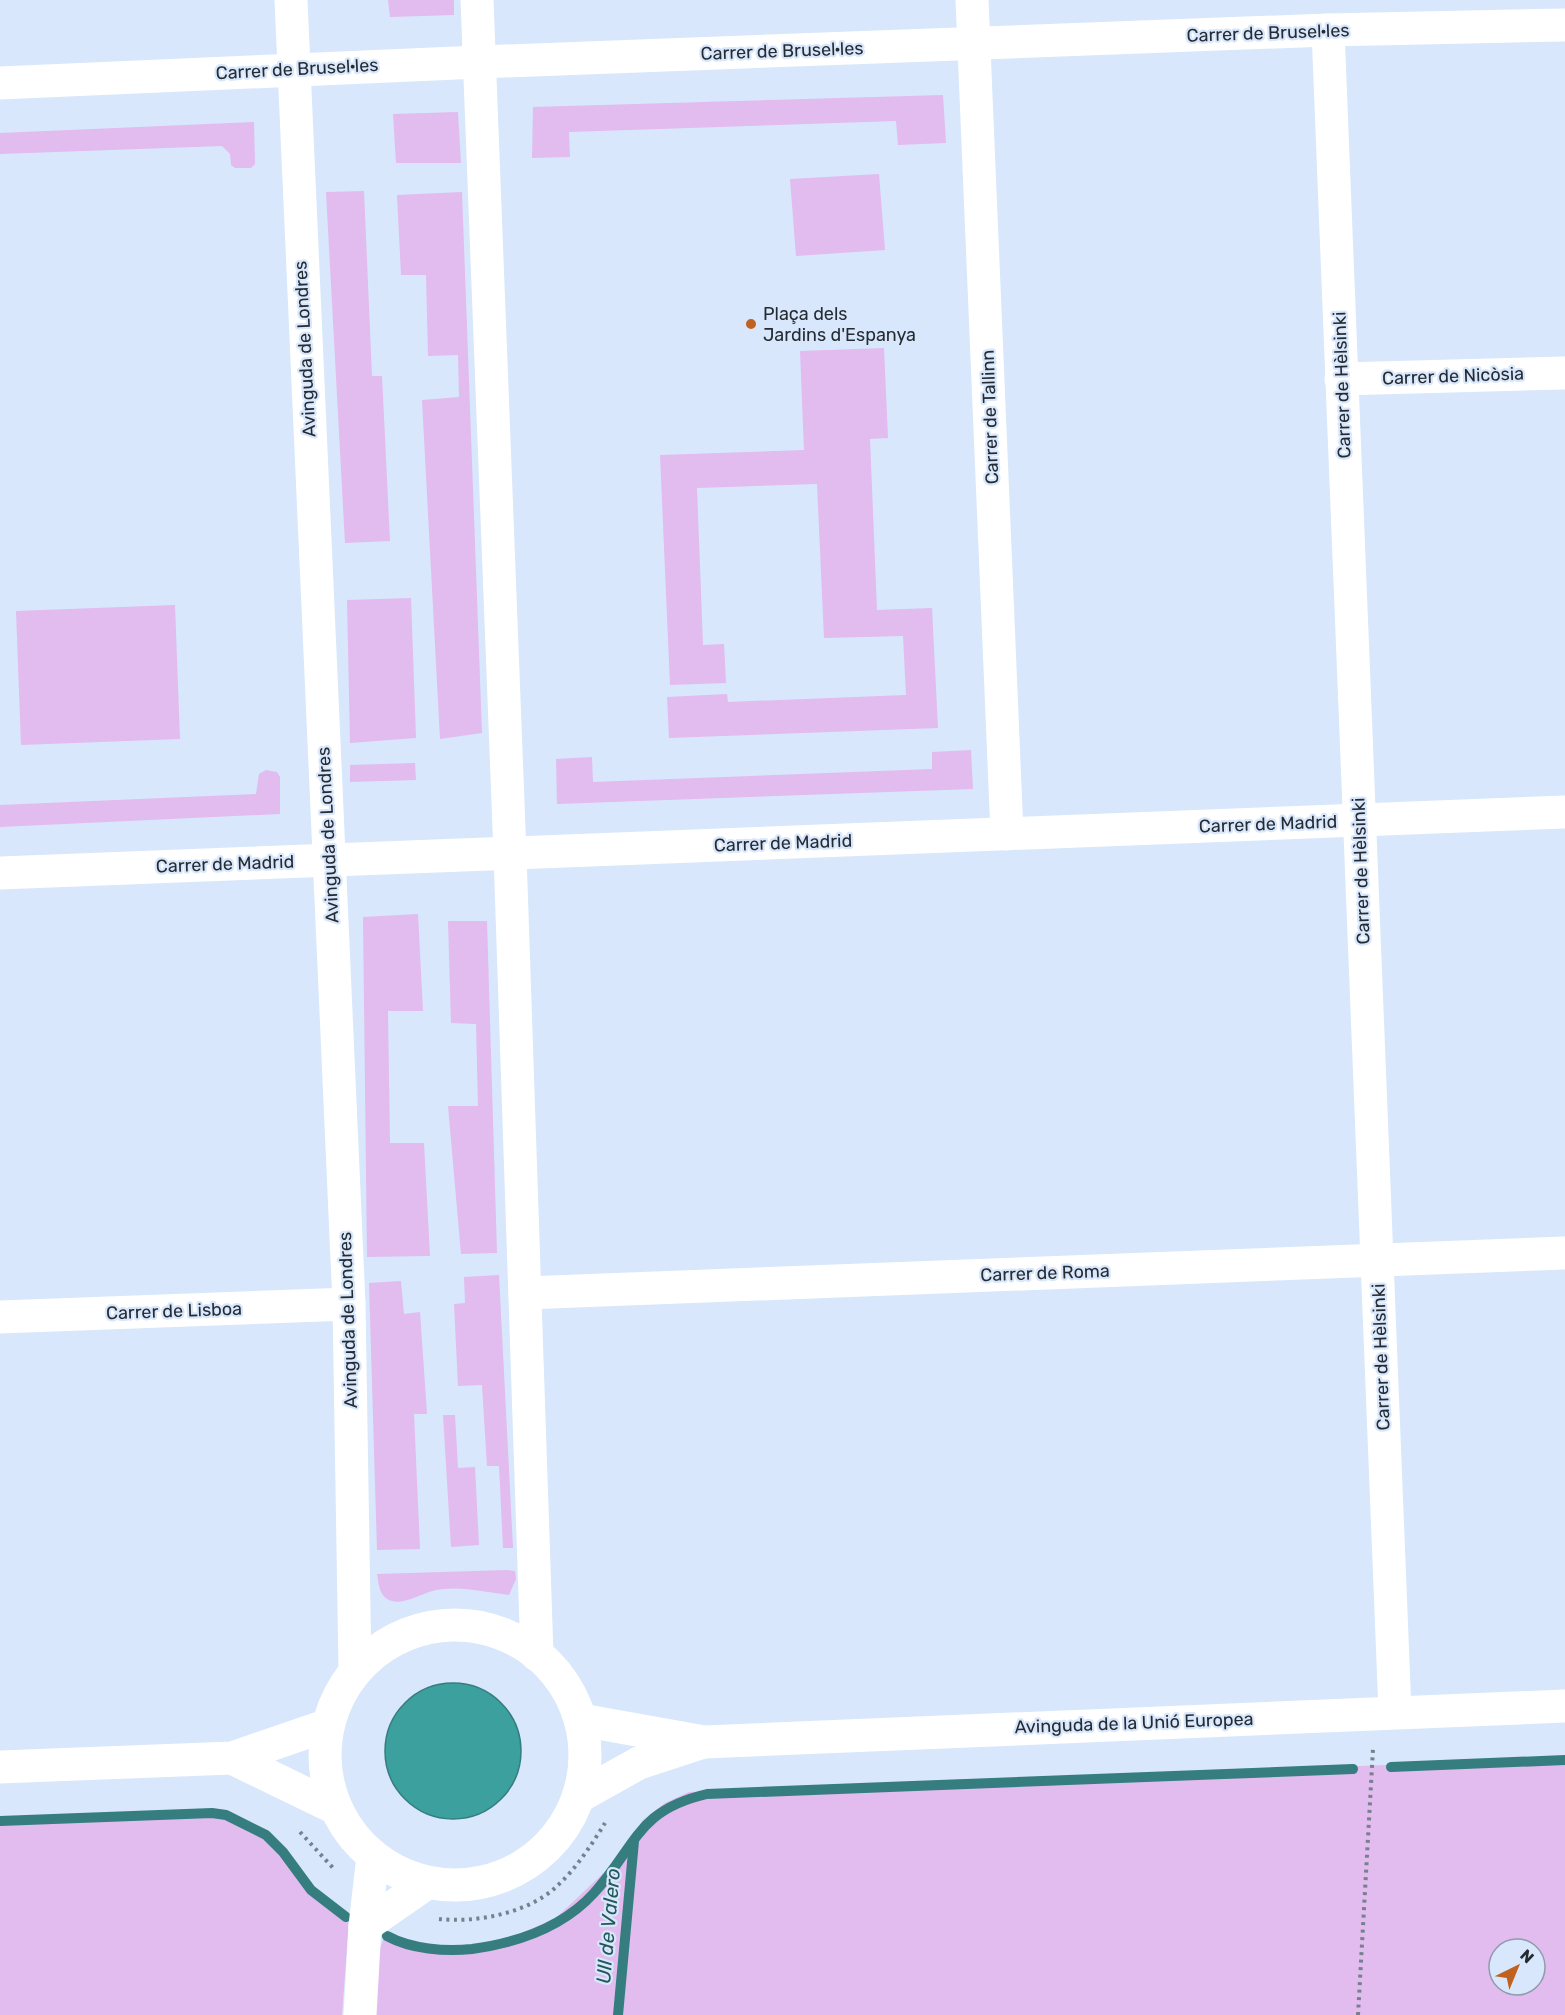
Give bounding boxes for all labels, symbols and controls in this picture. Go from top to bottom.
street label: Carrer de Brusel·les [1186,19,1350,47]
street label: Carrer de Brusel·les [700,37,864,65]
street label: Carrer de Brusel·les [215,54,379,84]
street label: Avinguda de Londres [289,260,321,438]
place label: Plaça dels Jardins d'Espanya [763,303,916,346]
street label: Carrer de Hèlsinki [1328,311,1356,459]
marker: Plaça dels Jardins d'Espanya [744,317,758,331]
street label: Carrer de Tallinn [977,349,1003,485]
street label: Carrer de Nicòsia [1382,363,1524,389]
street label: Avinguda de Londres [312,746,344,924]
street label: Carrer de Hèlsinki [1347,797,1375,945]
street label: Carrer de Madrid [1198,811,1338,837]
street label: Carrer de Madrid [713,830,853,856]
street label: Carrer de Madrid [155,851,295,877]
street label: Avinguda de Londres [334,1231,362,1409]
street label: Carrer de Roma [980,1260,1110,1286]
street label: Carrer de Hèlsinki [1367,1283,1395,1431]
street label: Carrer de Lisboa [106,1298,242,1324]
street label: Avinguda de la Unió Europea [1014,1708,1254,1738]
water label: Ull de Valero [591,1867,625,1985]
north arrow [1487,1937,1547,1997]
text: N [1516,1946,1538,1967]

